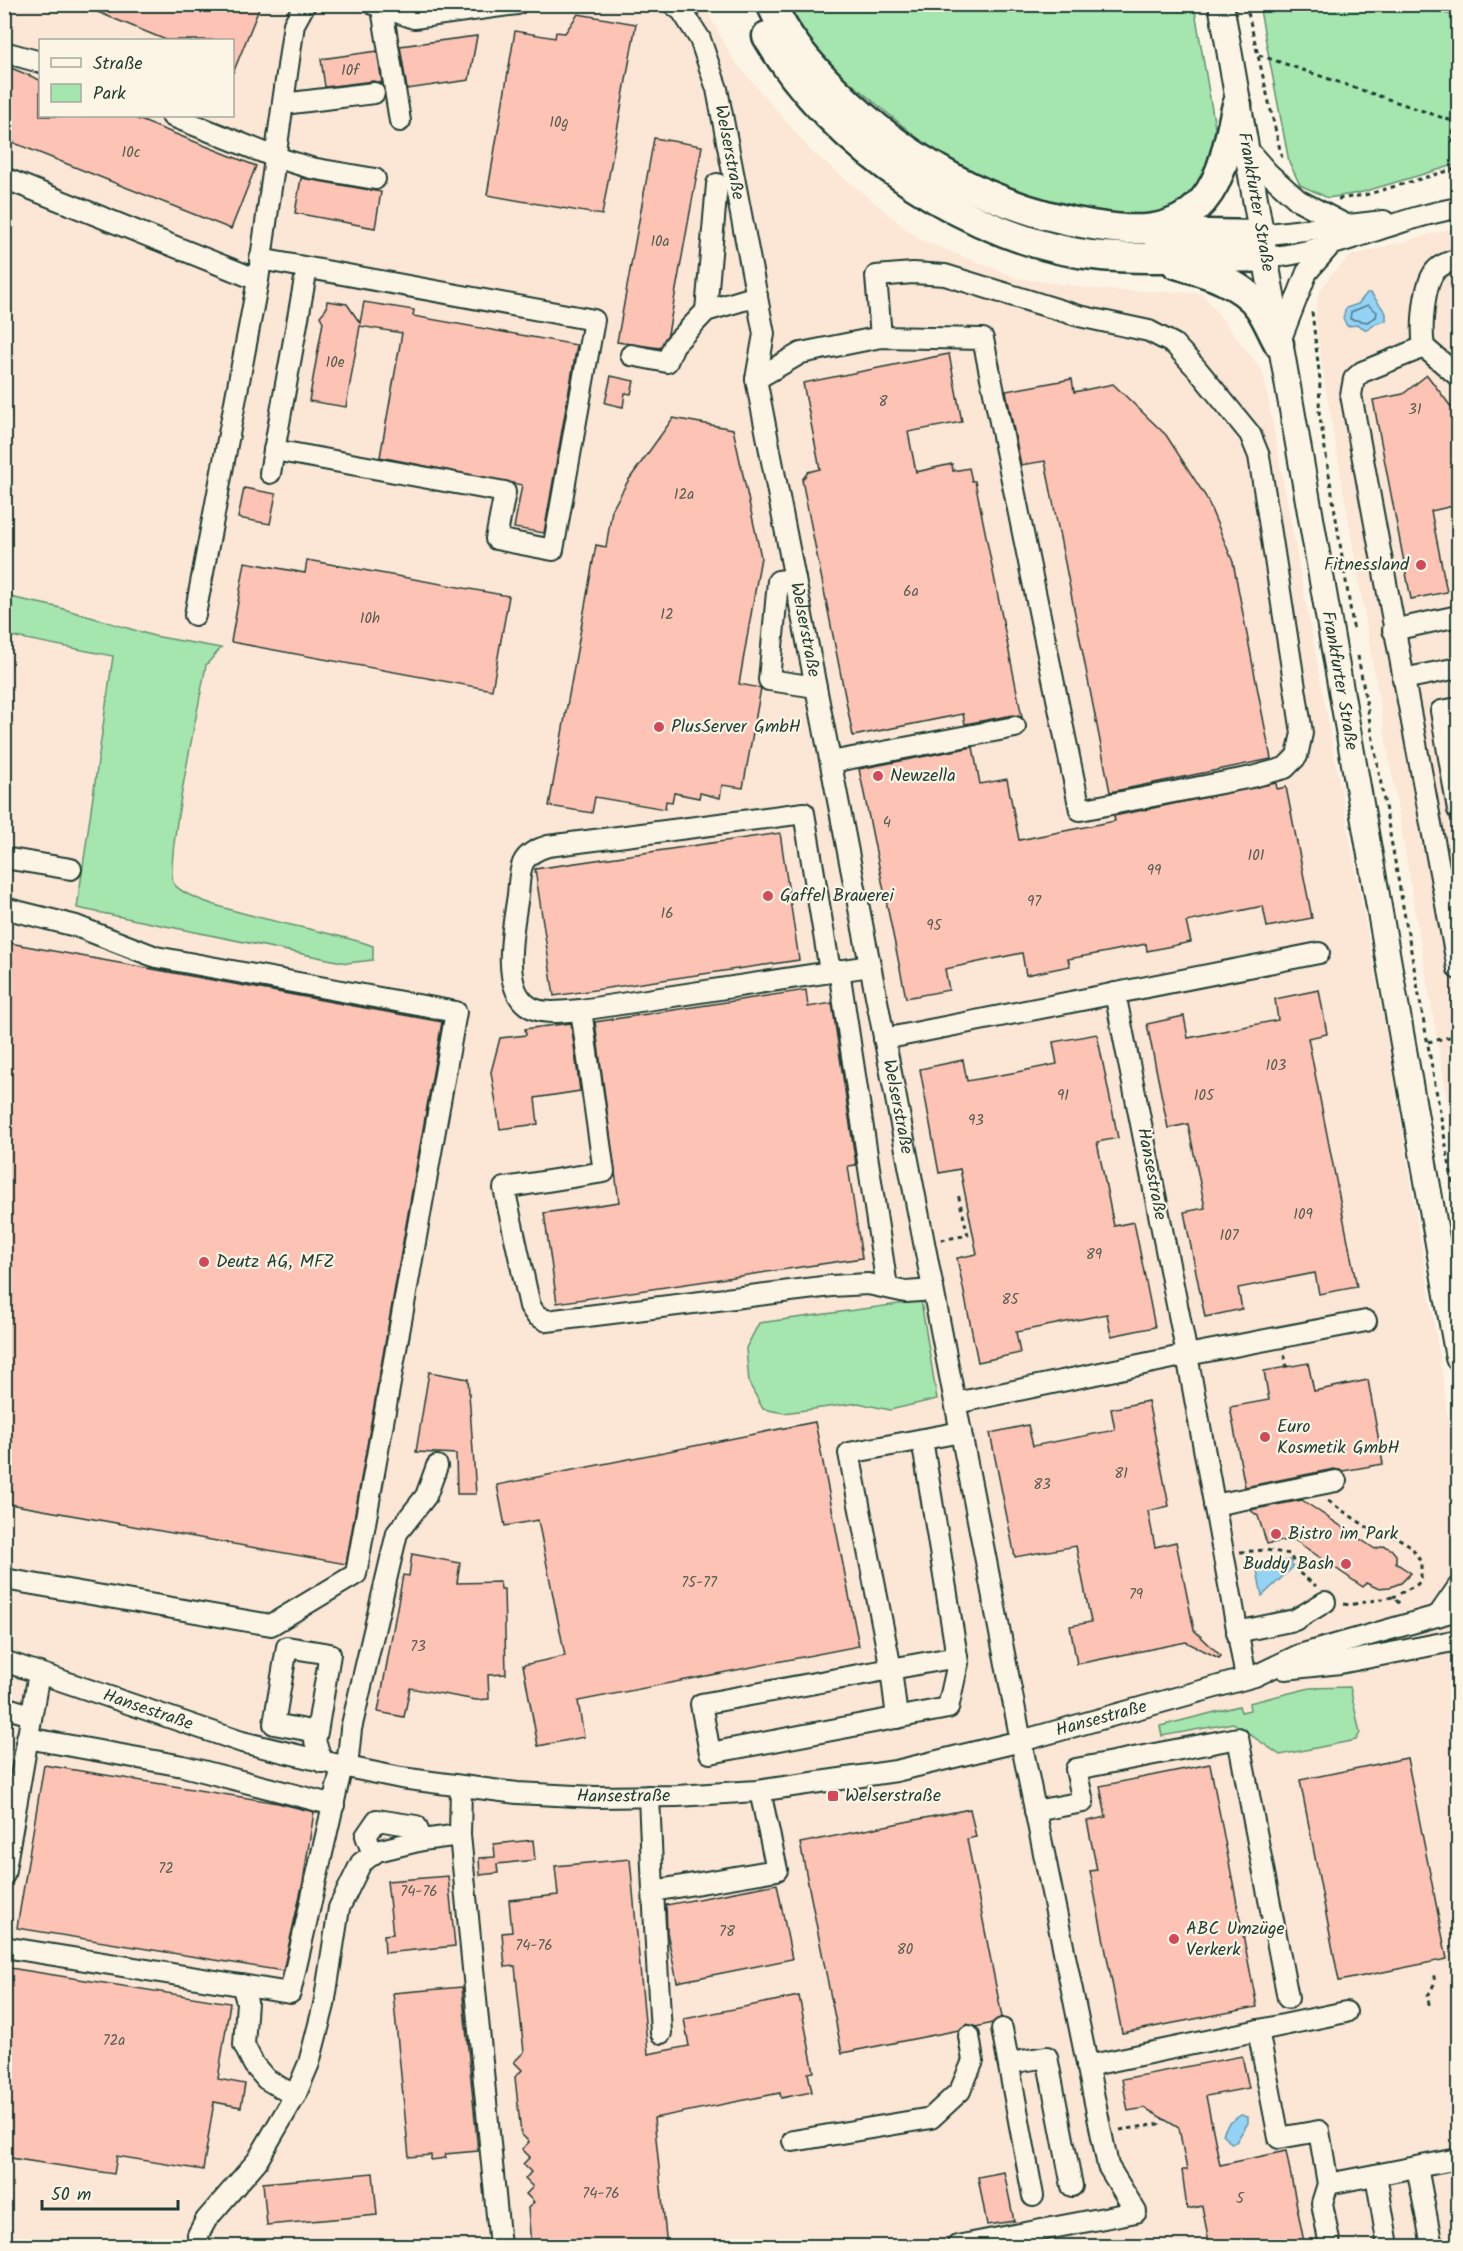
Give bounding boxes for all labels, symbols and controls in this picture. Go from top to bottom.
legend [39,39,234,117]
text: Straße [93,50,143,79]
house number: 10f [341,59,360,83]
text: Park [93,80,126,109]
street label: Welserstraße [706,102,752,202]
house number: 10g [549,111,569,135]
street label: Frankfurter Straße [1229,130,1282,274]
house number: 10c [122,141,141,165]
house number: 10a [650,230,670,254]
house number: 10e [326,351,345,375]
house number: 8 [878,390,888,414]
house number: 31 [1408,398,1422,422]
house number: 12a [674,483,694,507]
place label: Fitnessland [1324,551,1410,580]
marker: Fitnessland [1414,558,1428,572]
street label: Welserstraße [781,580,828,680]
house number: 6a [903,580,919,604]
house number: 12 [660,603,674,627]
house number: 10h [360,607,380,631]
street label: Frankfurter Straße [1313,609,1366,753]
place label: PlusServer GmbH [671,713,801,742]
marker: PlusServer GmbH [652,720,666,734]
place label: Newzella [890,762,956,791]
marker: Newzella [871,769,885,783]
house number: 4 [883,811,891,835]
house number: 101 [1248,844,1265,868]
house number: 99 [1147,859,1162,883]
place label: Gaffel Brauerei [780,882,894,911]
marker: Gaffel Brauerei [761,889,775,903]
house number: 97 [1027,890,1042,914]
house number: 16 [660,902,674,926]
house number: 95 [926,914,943,938]
house number: 103 [1266,1054,1287,1078]
street label: Welserstraße [874,1057,921,1157]
house number: 91 [1057,1084,1069,1108]
house number: 105 [1194,1084,1215,1108]
house number: 93 [968,1109,984,1133]
street label: Hansestraße [1128,1125,1174,1223]
house number: 109 [1293,1203,1313,1227]
house number: 107 [1219,1224,1240,1248]
house number: 89 [1086,1243,1103,1267]
place label: Deutz AG, MFZ [216,1248,335,1277]
marker: Deutz AG, MFZ [197,1255,211,1269]
house number: 85 [1001,1288,1019,1312]
place label: Euro Kosmetik GmbH [1277,1413,1400,1463]
marker: Euro Kosmetik GmbH [1258,1430,1272,1444]
house number: 81 [1114,1462,1128,1486]
house number: 83 [1033,1473,1051,1497]
place label: Bistro im Park [1288,1520,1399,1549]
marker: Bistro im Park [1269,1527,1283,1541]
place label: Buddy Bash [1243,1550,1334,1579]
marker: Buddy Bash [1339,1557,1353,1571]
house number: 75-77 [681,1571,718,1595]
house number: 79 [1129,1583,1144,1607]
house number: 73 [410,1635,426,1659]
street label: Hansestraße [99,1681,197,1739]
street label: Hansestraße [1052,1692,1150,1745]
street label: Hansestraße [576,1782,670,1812]
place label: Welserstraße [845,1782,941,1811]
marker: Welserstraße [826,1789,840,1803]
house number: 72 [158,1857,174,1881]
house number: 74-76 [400,1880,438,1904]
place label: ABC Umzüge Verkerk [1186,1915,1285,1965]
house number: 78 [719,1920,736,1944]
marker: ABC Umzüge Verkerk [1167,1932,1181,1946]
house number: 74-76 [515,1934,553,1958]
house number: 80 [897,1938,914,1962]
house number: 72a [103,2029,125,2053]
scale bar [42,2173,178,2211]
text: 50 m [51,2181,91,2210]
house number: 74-76 [582,2182,620,2206]
house number: 5 [1236,2187,1245,2211]

